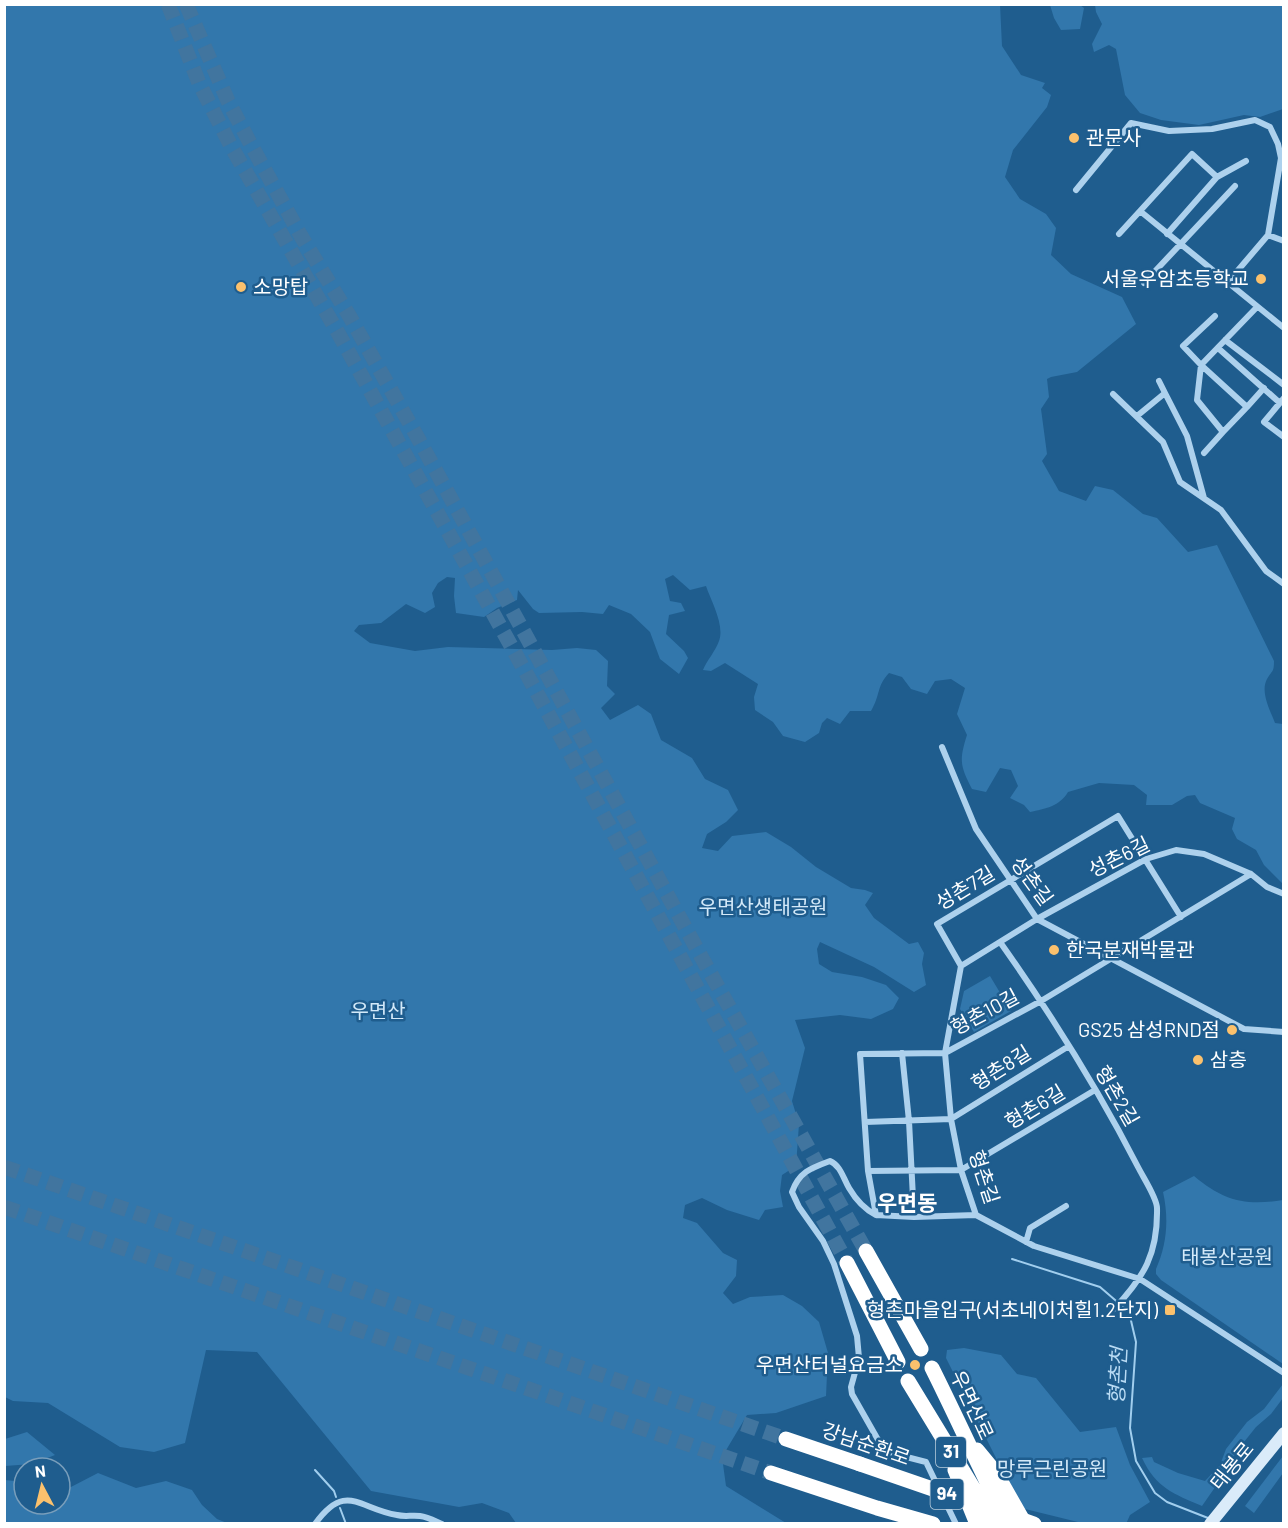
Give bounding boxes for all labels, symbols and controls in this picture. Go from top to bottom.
place label: 관문사 [1086,125,1141,149]
marker: 관문사 [1067,131,1081,145]
place label: 서울우암초등학교 [1102,266,1249,290]
marker: 서울우암초등학교 [1254,272,1268,286]
place label: 소망탑 [253,274,308,298]
marker: 소망탑 [234,280,248,294]
street label: 성촌6길 [1084,831,1153,881]
street label: 성촌길 [1007,851,1059,910]
street label: 성촌7길 [931,860,998,914]
park label: 우면산생태공원 [699,894,827,918]
place label: 한국분재박물관 [1066,937,1195,961]
marker: 한국분재박물관 [1047,943,1061,957]
street label: 형촌10길 [946,983,1023,1039]
park label: 우면산 [350,998,406,1022]
place label: GS25 삼성RND점 [1078,1017,1220,1041]
marker: GS25 삼성RND점 [1225,1023,1239,1037]
street label: 형촌8길 [966,1040,1035,1095]
place label: 삼층 [1210,1047,1247,1071]
marker: 삼층 [1191,1053,1205,1067]
street label: 형촌2길 [1091,1061,1145,1130]
street label: 형촌6길 [1000,1079,1069,1133]
street label: 형촌길 [965,1147,1005,1207]
district label: 우면동 [877,1189,937,1215]
park label: 태봉산공원 [1181,1244,1273,1268]
place label: 형촌마을입구(서초네이처힐1.2단지) [867,1297,1159,1321]
marker: 형촌마을입구(서초네이처힐1.2단지) [1163,1303,1177,1317]
water label: 형촌천 [1103,1344,1131,1406]
place label: 우면산터널요금소 [756,1352,903,1376]
marker: 우면산터널요금소 [908,1358,922,1372]
street label: 우면산로 [946,1366,999,1443]
street label: 강남순환로 [819,1417,914,1469]
street label: 태봉로 [1205,1436,1258,1494]
road number: 31 [936,1437,966,1467]
north arrow [12,1456,72,1516]
park label: 망루근린공원 [997,1456,1107,1480]
text: N [34,1461,47,1481]
road number: 94 [930,1479,964,1509]

